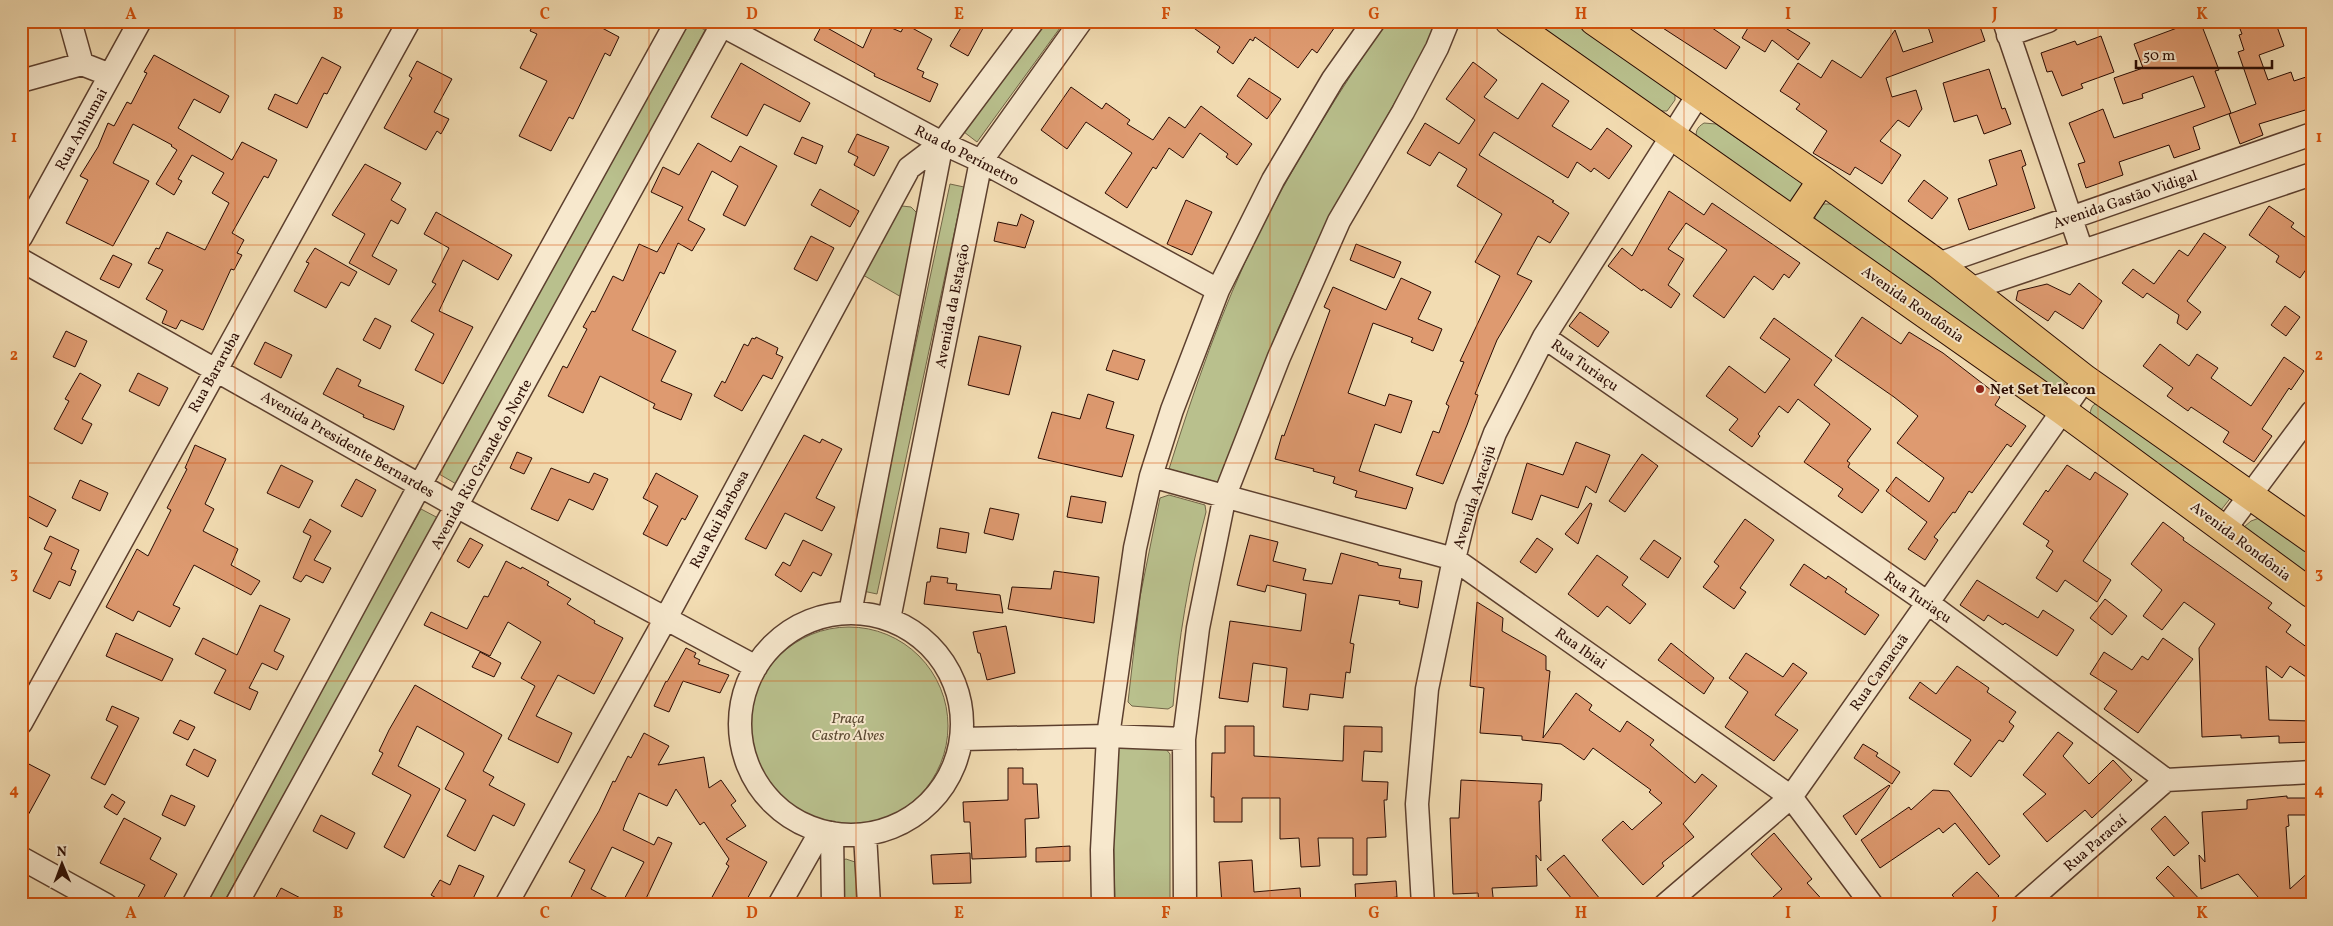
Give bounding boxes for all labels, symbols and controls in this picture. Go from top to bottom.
text: A [125,4,137,26]
text: B [333,4,344,26]
text: C [540,4,550,26]
text: D [746,4,758,26]
text: E [954,4,964,26]
text: F [1161,4,1171,26]
text: G [1368,4,1380,26]
text: H [1575,4,1587,26]
text: I [1785,4,1791,26]
text: J [1991,4,1998,26]
text: K [2196,4,2208,26]
scale bar [2136,38,2272,70]
text: 50 m [2143,46,2175,67]
street label: Rua Anhumai [51,85,114,175]
street label: Rua do Perímetro [910,121,1022,192]
text: 1 [11,127,17,149]
text: 1 [2316,127,2322,149]
street label: Avenida Gastão Vidigal [2050,166,2201,235]
street label: Avenida da Estação [931,242,976,370]
street label: Avenida Rondônia [1856,262,1968,349]
street label: Rua Bararuba [184,328,246,417]
street label: Rua Turiaçu [1546,335,1622,397]
text: 2 [10,345,18,367]
text: 2 [2315,345,2323,367]
street label: Avenida Rio Grande do Norte [427,376,538,554]
place label: Net Set Telecon [1990,380,2096,401]
marker: Net Set Telecon [1974,383,1986,395]
street label: Avenida Presidente Bernardes [257,387,438,504]
street label: Avenida Aracajú [1449,443,1502,552]
street label: Rua Rui Barbosa [686,467,755,573]
street label: Avenida Rondônia [2185,497,2295,587]
text: 3 [10,563,18,585]
text: 3 [2315,563,2323,585]
street label: Rua Turiaçu [1879,567,1955,629]
street label: Rua Ibiai [1550,624,1610,675]
street label: Rua Camacuã [1846,630,1915,716]
park label: Praça Castro Alves [811,709,885,747]
text: 4 [9,780,19,802]
text: 4 [2314,780,2324,802]
street label: Rua Paracaí [2060,810,2133,878]
north arrow [38,838,88,888]
text: N [57,843,67,862]
text: A [125,903,137,925]
text: B [333,903,344,925]
text: C [540,903,550,925]
text: D [746,903,758,925]
text: E [954,903,964,925]
text: F [1161,903,1171,925]
text: G [1368,903,1380,925]
text: H [1575,903,1587,925]
text: I [1785,903,1791,925]
text: J [1991,903,1998,925]
text: K [2196,903,2208,925]

